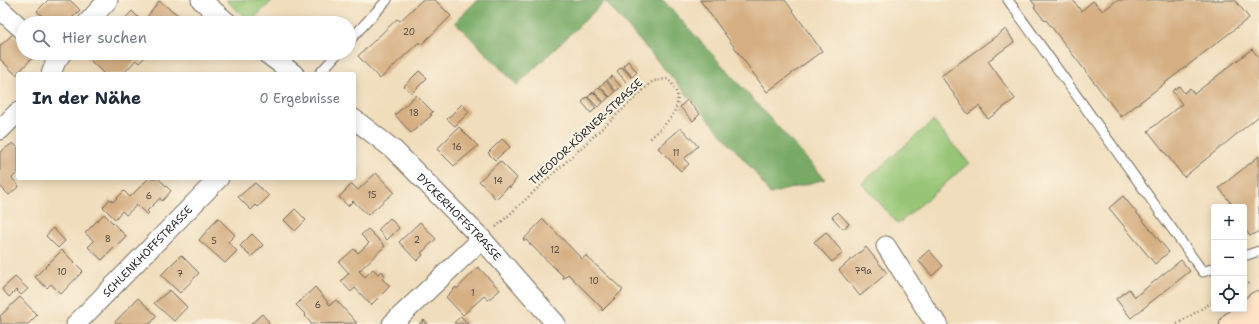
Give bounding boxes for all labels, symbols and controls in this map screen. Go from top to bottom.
search box [16,16,356,60]
house number: 20 [403,26,415,38]
icon: search [30,27,52,49]
text: Hier suchen [62,28,147,48]
street label: THEODOR-KÖRNER-STRASSE [526,75,646,189]
text: In der Nähe [32,87,141,109]
text: 0 Ergebnisse [260,90,340,107]
house number: 18 [409,107,419,119]
house number: 16 [452,141,462,153]
house number: 11 [672,147,680,159]
street label: DYCKERHOFFSTRASSE [414,170,505,264]
house number: 14 [493,175,503,187]
house number: 15 [367,189,377,201]
house number: 6 [146,190,152,202]
street label: SCHLENKHOFFSTRASSE [99,202,196,300]
map controls [1211,204,1247,312]
button: + [1211,204,1247,240]
house number: 8 [105,233,111,245]
house number: 2 [414,234,420,246]
house number: 5 [211,235,217,247]
button: − [1211,240,1247,276]
house number: 12 [550,244,560,256]
house number: 79a [854,265,872,277]
house number: 10 [57,266,67,278]
house number: 7 [177,268,183,280]
house number: 10 [589,275,599,287]
button: locate [1211,276,1247,312]
house number: 1 [471,287,475,299]
house number: 6 [315,299,321,311]

